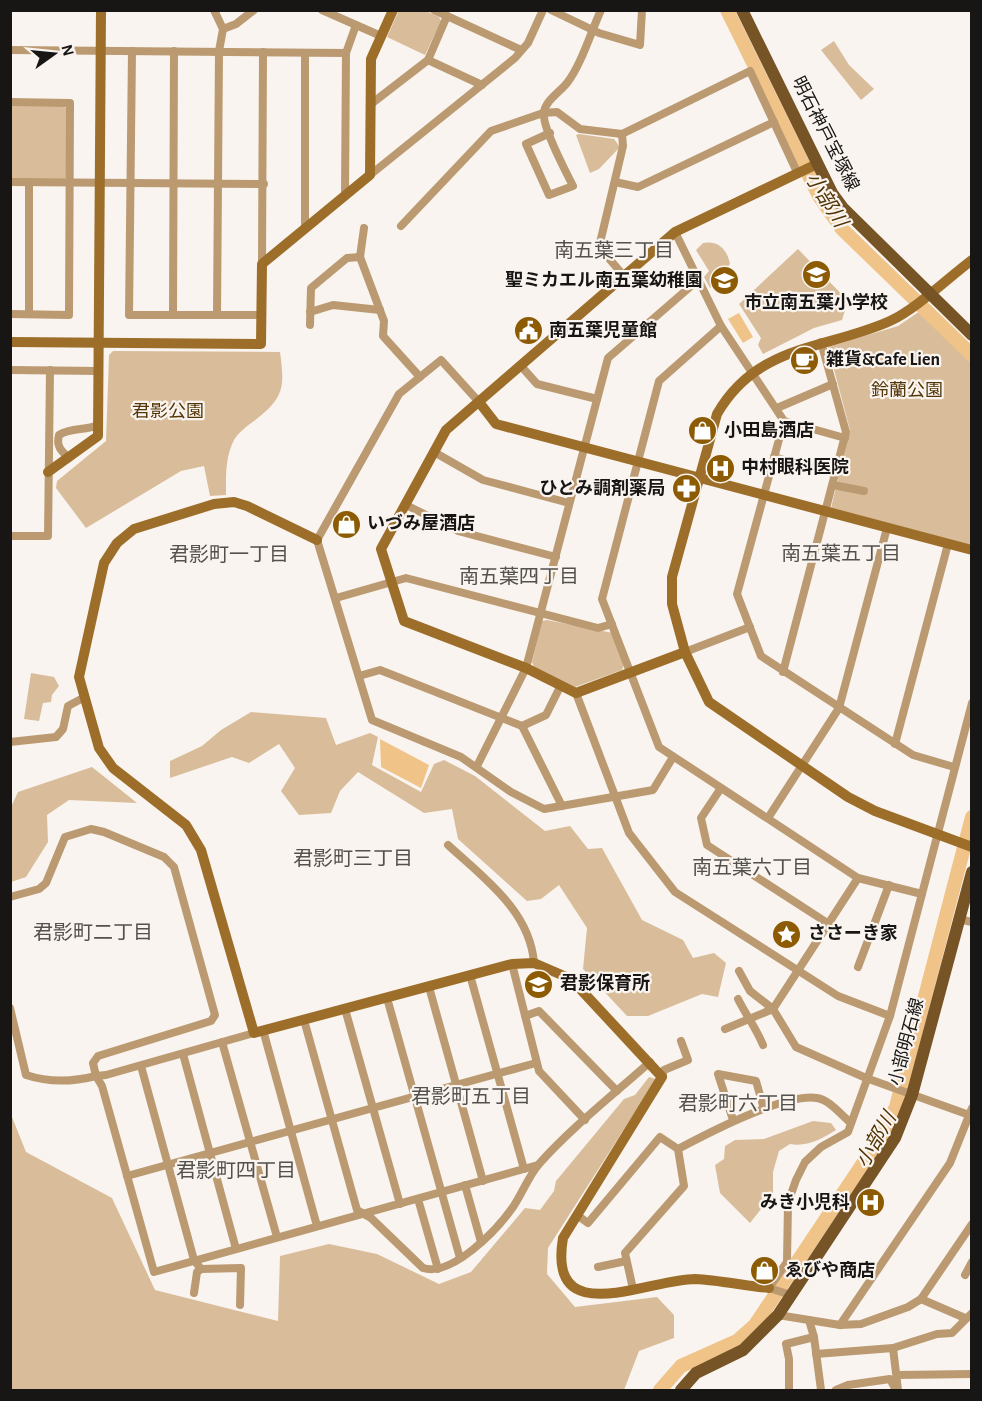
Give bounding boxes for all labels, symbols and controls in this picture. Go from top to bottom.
north arrow [24,24,84,84]
text: N [58,43,77,58]
street label: 明石神戸宝塚線 [788,73,863,194]
water label: 小部川 [802,169,852,232]
district label: 南五葉三丁目 [554,240,674,261]
school or university icon: 市立南五葉小学校 [800,258,832,290]
school or university icon: 聖ミカエル南五葉幼稚園 [708,265,740,297]
place label: 聖ミカエル南五葉幼稚園 [505,270,703,290]
place label: 市立南五葉小学校 [744,292,888,312]
public building icon: 南五葉児童館 [512,315,544,347]
place label: 南五葉児童館 [549,321,657,340]
cafe icon: 雑貨&Cafe Lien [789,344,821,376]
place label: 雑貨&Cafe Lien [826,349,940,369]
park label: 鈴蘭公園 [871,381,943,400]
park label: 君影公園 [132,402,204,421]
shop icon: 小田島酒店 [687,415,719,447]
place label: 小田島酒店 [724,420,814,440]
hospital icon: 中村眼科医院 [704,452,736,484]
place label: 中村眼科医院 [741,457,849,477]
pharmacy icon: ひとみ調剤薬局 [670,473,702,505]
place label: ひとみ調剤薬局 [540,479,665,498]
shop icon: いづみ屋酒店 [330,508,362,540]
place label: いづみ屋酒店 [367,513,475,533]
district label: 南五葉五丁目 [781,543,901,564]
district label: 君影町一丁目 [169,544,289,565]
district label: 南五葉四丁目 [459,566,579,587]
district label: 君影町三丁目 [293,848,413,869]
district label: 南五葉六丁目 [692,857,812,878]
place icon: ささーき家 [771,918,803,950]
district label: 君影町二丁目 [33,922,153,943]
place label: ささーき家 [808,924,898,943]
school or university icon: 君影保育所 [523,968,555,1000]
place label: 君影保育所 [560,973,650,993]
street label: 小部明石線 [885,996,927,1088]
district label: 君影町五丁目 [411,1086,531,1107]
district label: 君影町六丁目 [678,1093,798,1114]
water label: 小部川 [851,1107,901,1171]
district label: 君影町四丁目 [176,1160,296,1181]
hospital icon: みき小児科 [855,1187,887,1219]
place label: みき小児科 [760,1193,850,1212]
shop icon: ゑびや商店 [748,1255,780,1287]
place label: ゑびや商店 [785,1260,875,1280]

